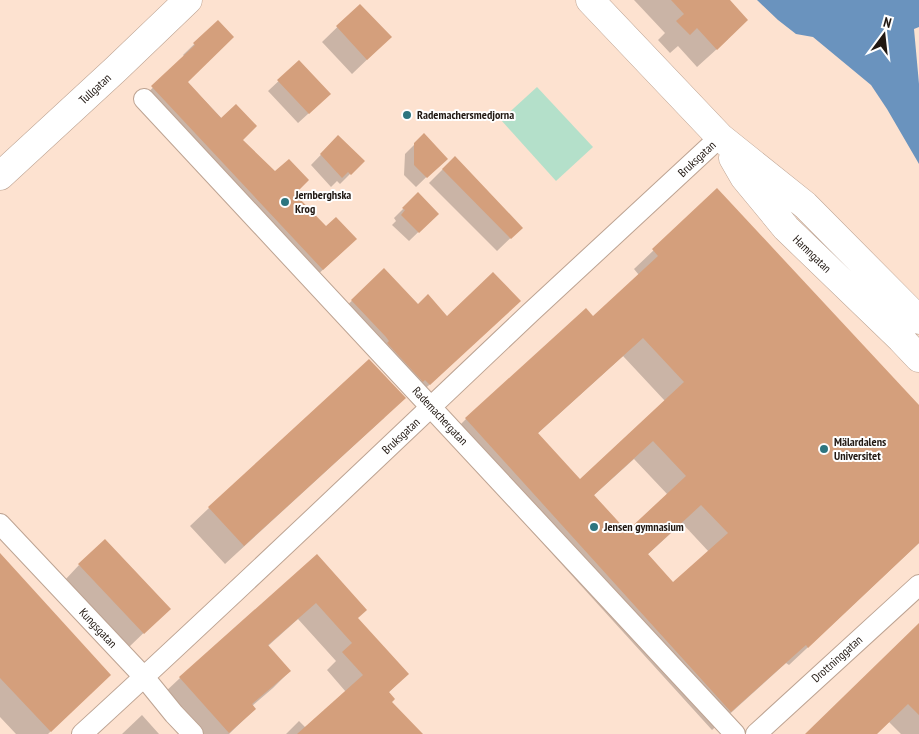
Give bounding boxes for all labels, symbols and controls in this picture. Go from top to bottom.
north arrow [859,10,909,60]
text: N [881,13,893,32]
street label: Tullgatan [75,70,114,107]
place label: Rademachersmedjorna [417,107,514,122]
marker: Rademachersmedjorna [401,109,413,121]
street label: Bruksgatan [675,137,719,180]
place label: Jernberghska Krog [294,187,351,216]
marker: Jernberghska Krog [279,196,291,208]
street label: Hamngatan [790,232,835,276]
street label: Rademachergatan [409,383,471,448]
street label: Bruksgatan [379,414,423,457]
place label: Mälardalens Universitet [834,434,886,463]
marker: Mälardalens Universitet [818,443,830,455]
place label: Jensen gymnasium [603,519,684,534]
marker: Jensen gymnasium [588,521,600,533]
street label: Kungsgatan [76,605,120,651]
street label: Drottninggatan [808,632,865,685]

